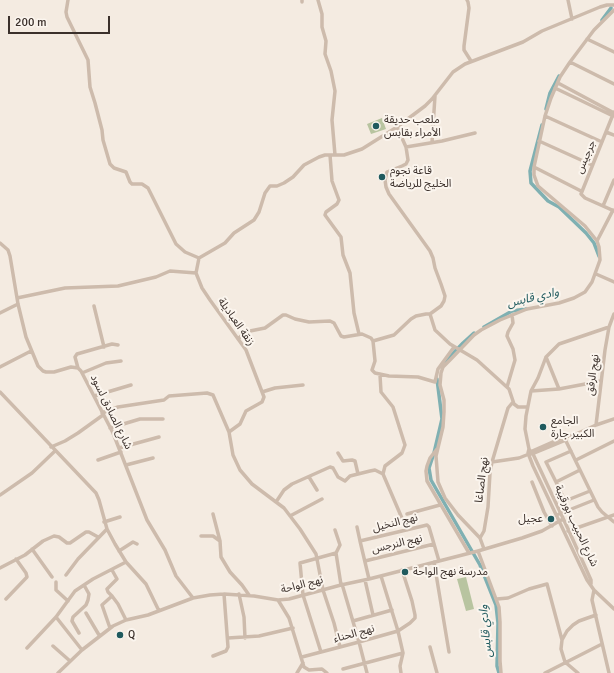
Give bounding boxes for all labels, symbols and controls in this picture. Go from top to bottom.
scale bar [10,8,112,34]
text: 200 m [15,15,47,30]
place label: ملعب حديقة الأمراء بقابس [384,113,441,139]
marker: ملعب حديقة الأمراء بقابس [371,121,381,131]
street label: جرجيس [573,138,599,176]
place label: قاعة نجوم الخليج للرياضة [390,164,451,190]
marker: قاعة نجوم الخليج للرياضة [377,172,387,182]
water label: وادي قابس [506,285,560,311]
street label: زنقة العباديلة [215,296,257,348]
street label: نهج الرفق [584,354,602,396]
street label: شارع الصادق لسود [87,372,135,452]
place label: الجامع الكبير جارة [551,414,594,440]
marker: الجامع الكبير جارة [538,422,548,432]
street label: نهج الصاغا [473,456,491,504]
street label: شارع الحبيب بورقيبة [551,483,601,569]
street label: نهج النخيل [371,511,419,535]
place label: عجيل [518,512,543,526]
marker: عجيل [546,514,556,524]
street label: نهج النرجس [370,532,424,556]
place label: مدرسة نهج الواحة [413,565,488,579]
marker: مدرسة نهج الواحة [400,567,410,577]
street label: نهج الواحة [279,573,325,597]
water label: وادي قابس [477,604,495,658]
street label: نهج الحناء [332,622,376,646]
place label: Q [128,628,135,642]
marker: Q [115,630,125,640]

